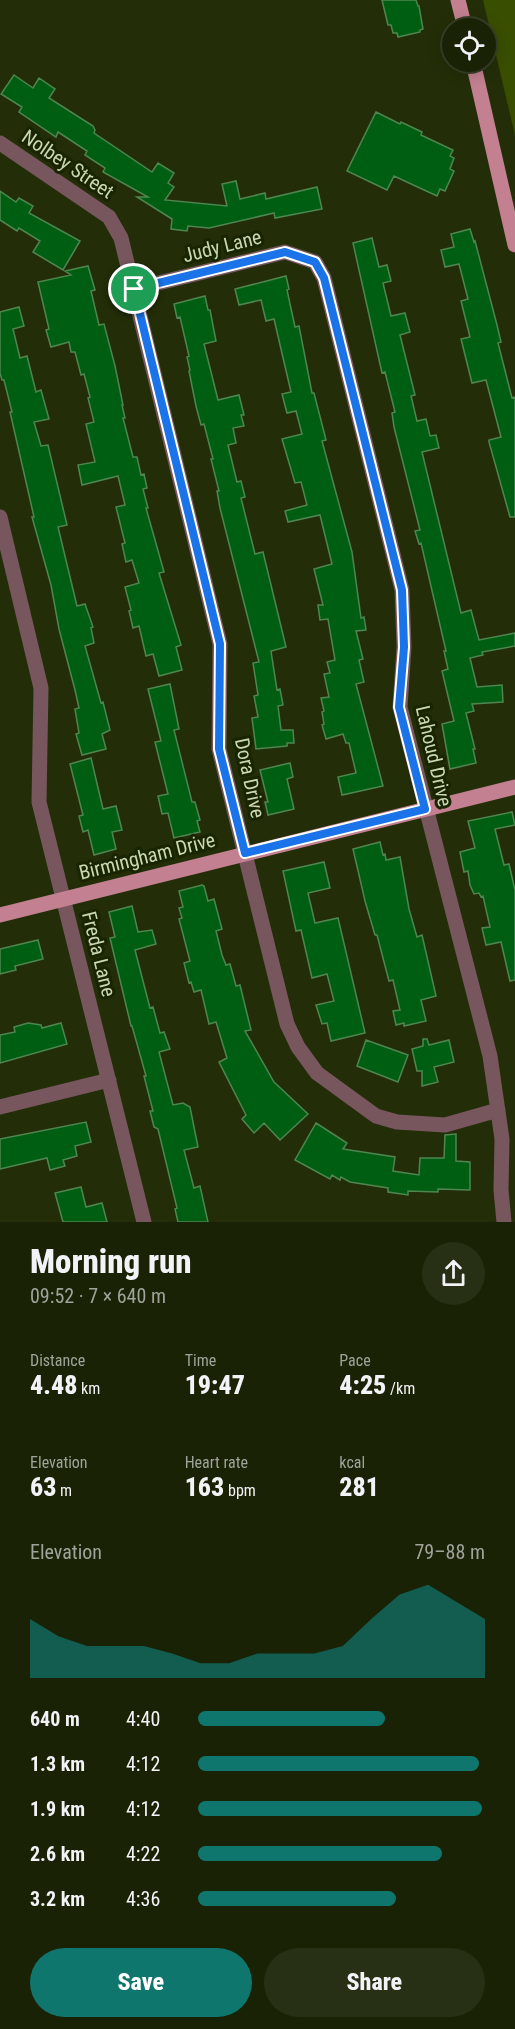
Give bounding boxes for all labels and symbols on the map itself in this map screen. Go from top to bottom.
street label: Nolbey Street [17,124,119,204]
street label: Judy Lane [180,225,264,267]
pin [108,263,159,314]
street label: Lahoud Drive [411,703,457,809]
street label: Dora Drive [230,736,270,820]
street label: Birmingham Drive [76,827,218,885]
street label: Freda Lane [77,909,121,999]

